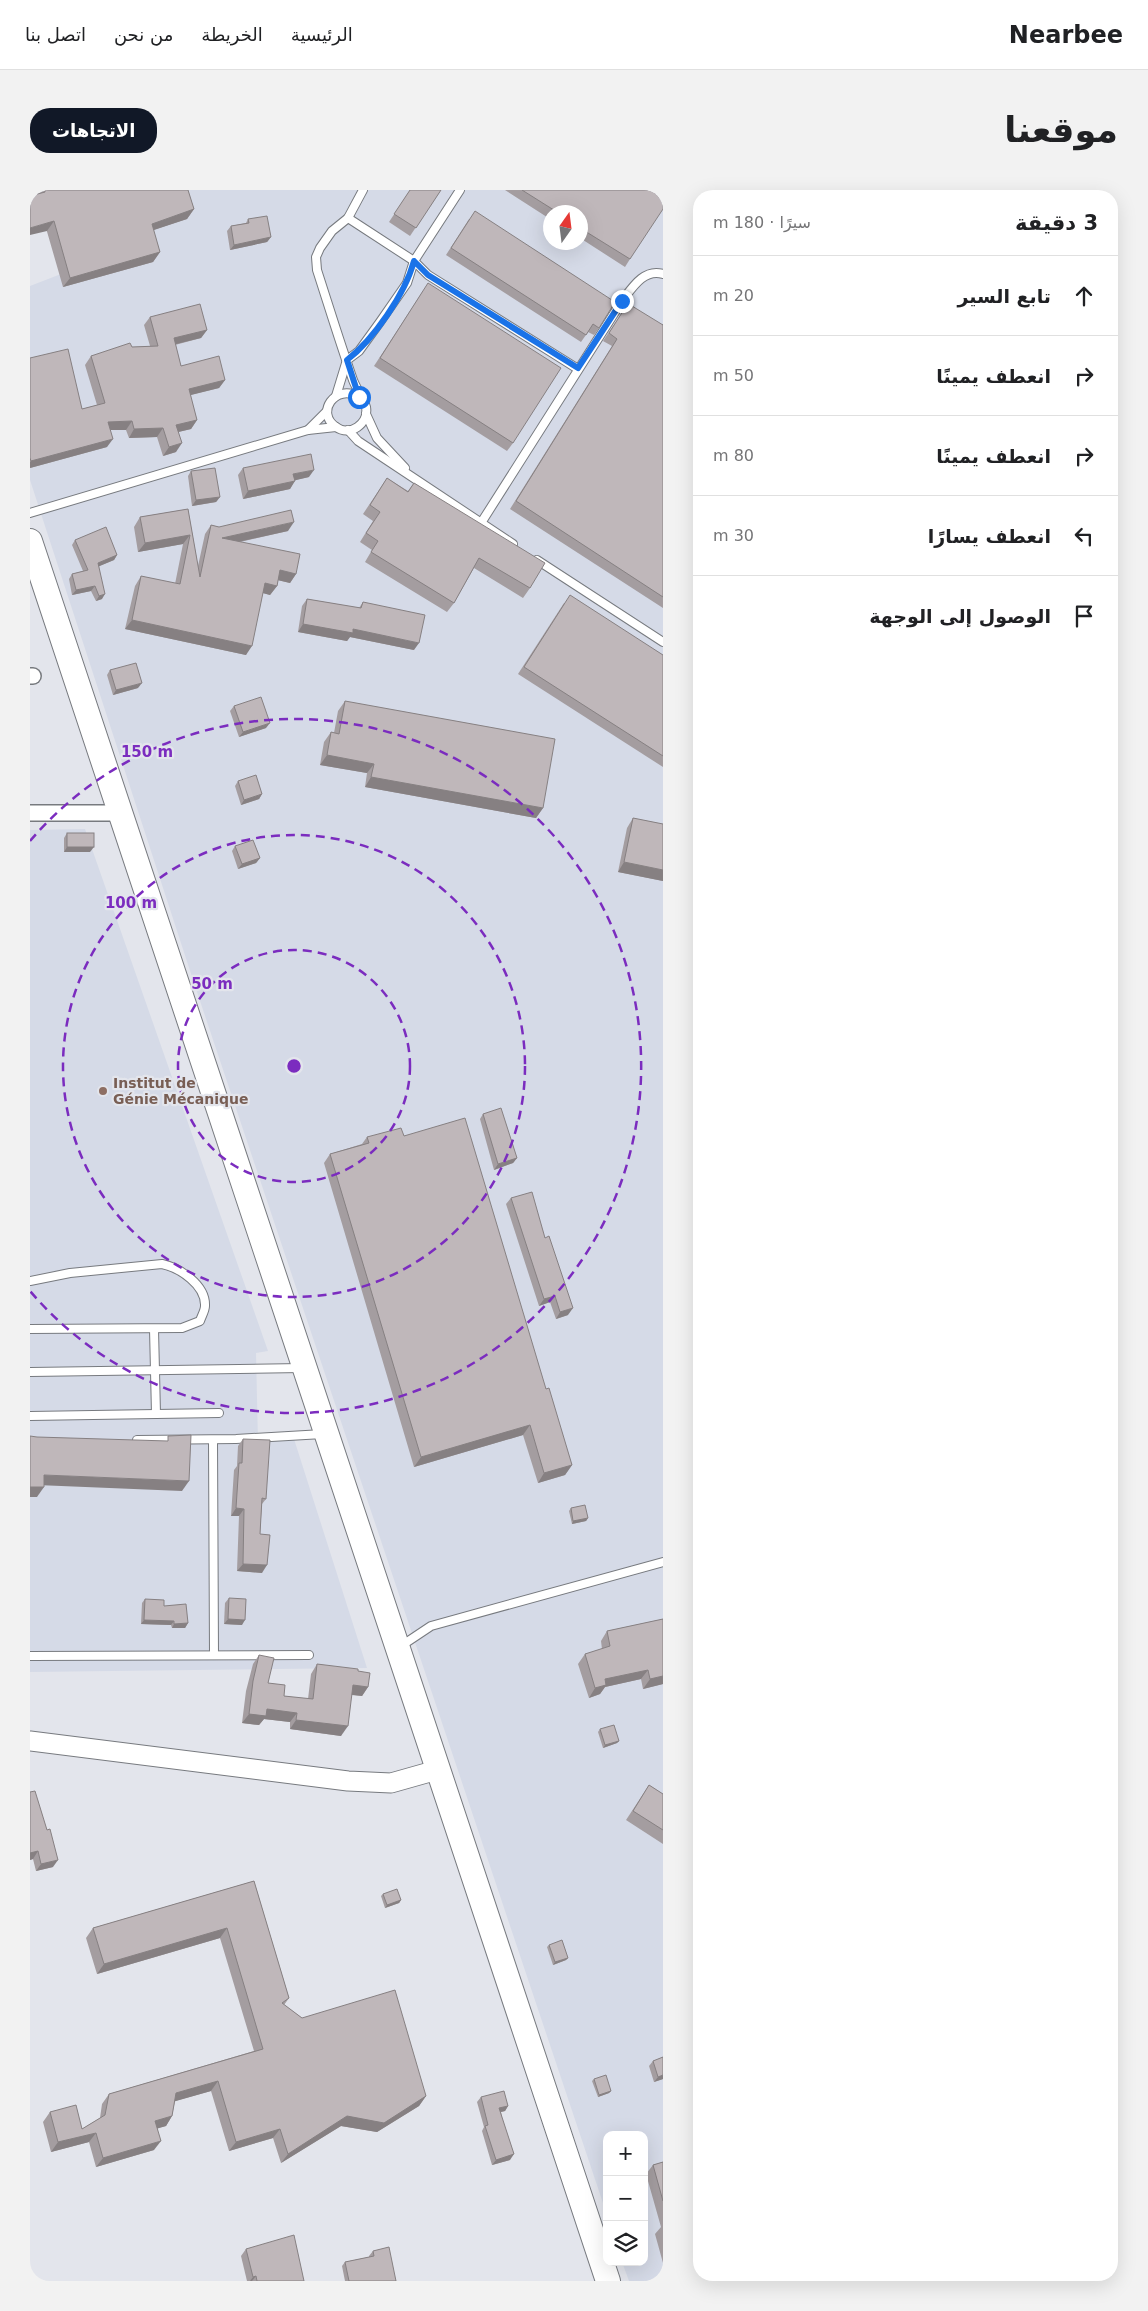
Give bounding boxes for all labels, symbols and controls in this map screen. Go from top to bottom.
text: Nearbee [1009,21,1123,49]
text: اتصل بنا [25,24,86,45]
text: من نحن [114,24,173,45]
text: الخريطة [201,24,263,45]
text: الرئيسية [291,24,353,45]
button: الاتجاهات [30,108,157,153]
text: موقعنا [1004,110,1118,150]
north arrow [543,205,588,250]
text: 3 دقيقة [1015,211,1098,235]
text: سيرًا · 180 m [713,213,811,232]
icon: ahead [1070,282,1098,310]
text: تابع السير [957,285,1051,307]
text: 20 m [713,286,754,305]
route end [611,290,634,313]
icon: right [1070,362,1098,390]
text: انعطف يمينًا [936,365,1051,387]
text: 50 m [713,366,754,385]
route start [348,386,371,409]
icon: right [1070,442,1098,470]
text: انعطف يمينًا [936,445,1051,467]
text: 80 m [713,446,754,465]
icon: left [1070,522,1098,550]
text: انعطف يسارًا [928,525,1051,547]
text: 30 m [713,526,754,545]
icon: arrive [1070,602,1098,630]
text: الوصول إلى الوجهة [869,605,1051,627]
text: 150 m [121,743,173,761]
text: 100 m [105,894,157,912]
text: 50 m [191,975,233,993]
centre of rings [285,1057,303,1075]
place label: Institut de Génie Mécanique [113,1075,249,1107]
marker: Institut de Génie Mécanique [97,1085,109,1097]
map controls [603,2131,648,2266]
button: + [603,2131,648,2176]
button: − [603,2176,648,2221]
button: layers [603,2221,648,2266]

